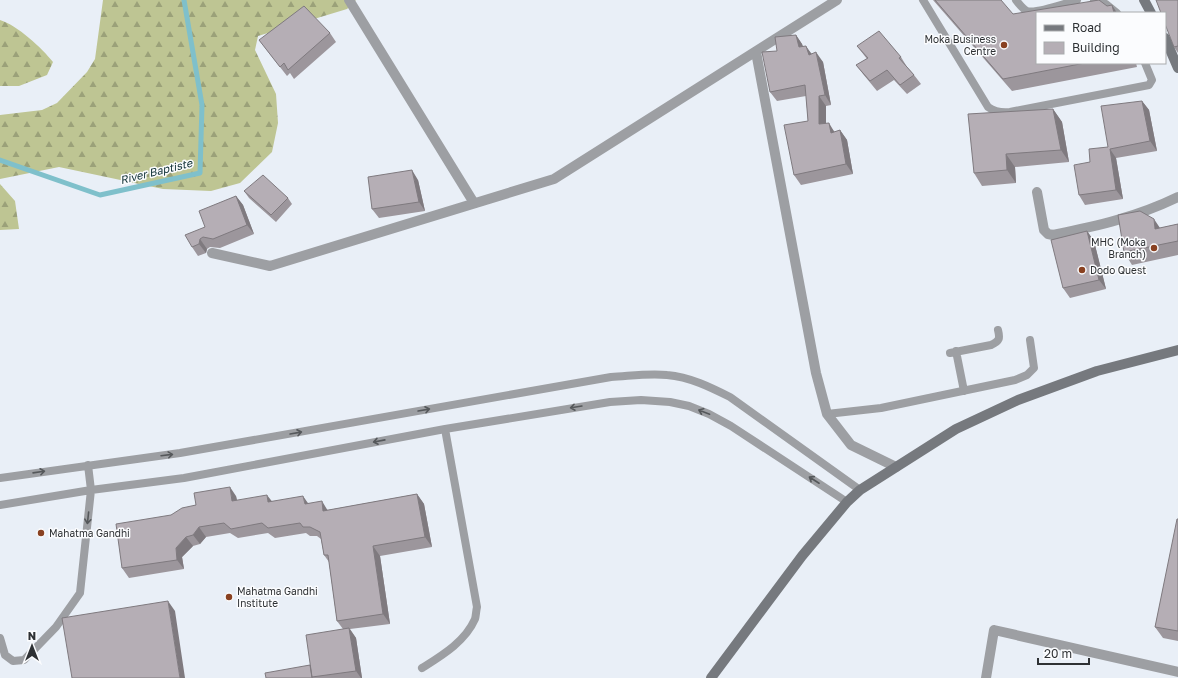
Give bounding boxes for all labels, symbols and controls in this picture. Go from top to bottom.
legend [1036,12,1166,64]
text: Road [1072,20,1101,35]
place label: Moka Business Centre [924,33,996,57]
marker: Moka Business Centre [999,40,1009,50]
text: Building [1072,40,1120,55]
water label: River Baptiste [118,155,195,187]
place label: MHC (Moka Branch) [1091,236,1146,260]
marker: MHC (Moka Branch) [1149,243,1159,253]
place label: Dodo Quest [1090,264,1146,276]
marker: Dodo Quest [1077,265,1087,275]
one-way arrow [570,403,583,411]
one-way arrow [417,406,430,414]
one-way arrow [698,407,710,415]
one-way arrow [289,428,302,436]
one-way arrow [373,438,386,446]
one-way arrow [160,451,173,458]
one-way arrow [32,468,45,476]
one-way arrow [809,476,820,484]
one-way arrow [84,511,92,524]
place label: Mahatma Gandhi [49,527,130,539]
marker: Mahatma Gandhi [36,528,46,538]
place label: Mahatma Gandhi Institute [237,585,318,609]
marker: Mahatma Gandhi Institute [224,592,234,602]
north arrow [12,626,52,666]
text: N [28,629,36,642]
scale bar [1038,640,1089,666]
text: 20 m [1044,646,1072,661]

